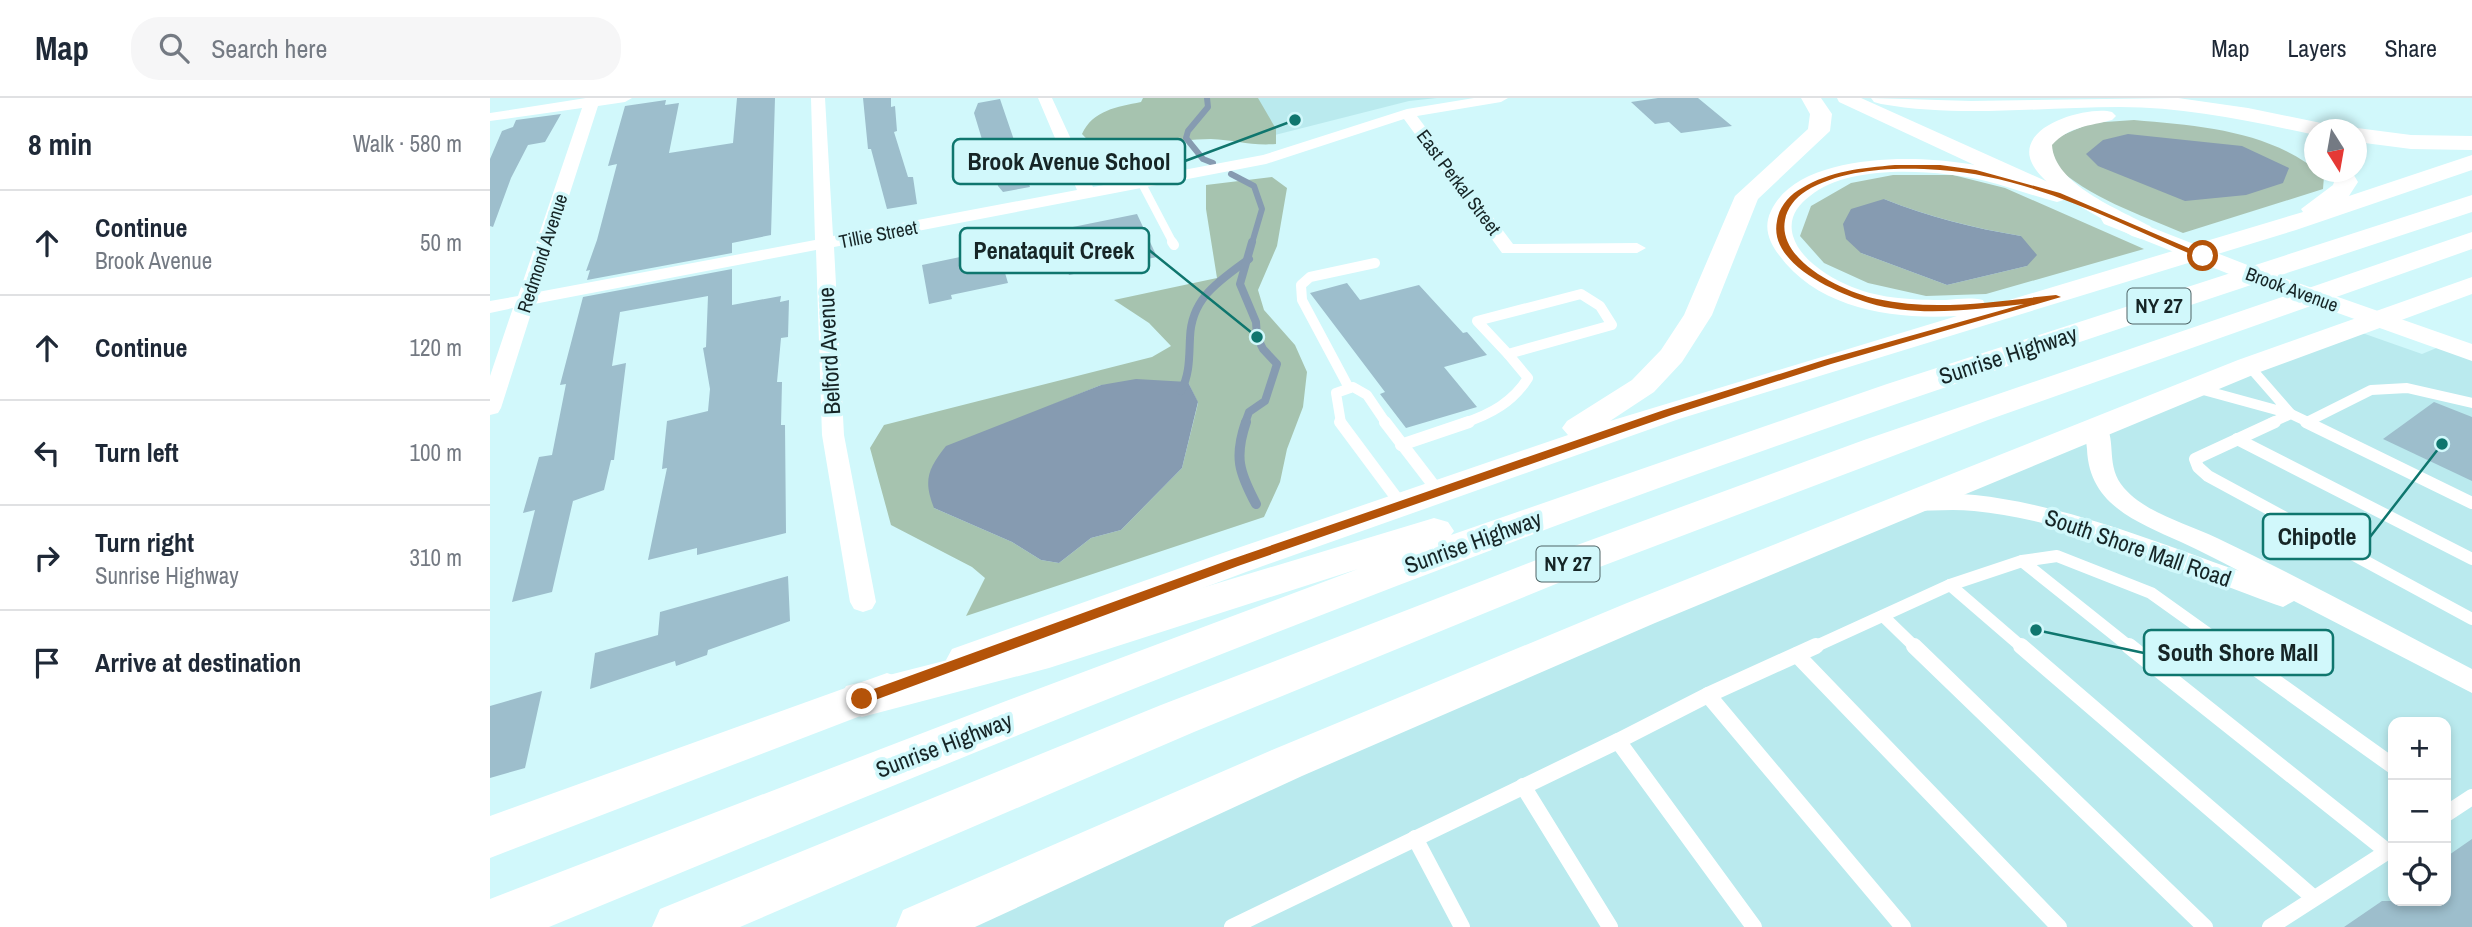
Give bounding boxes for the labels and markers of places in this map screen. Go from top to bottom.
callout: Brook Avenue School [953,139,1185,184]
callout: Penataquit Creek [960,228,1149,273]
callout: Chipotle [2263,514,2370,559]
callout: South Shore Mall [2144,630,2333,675]

